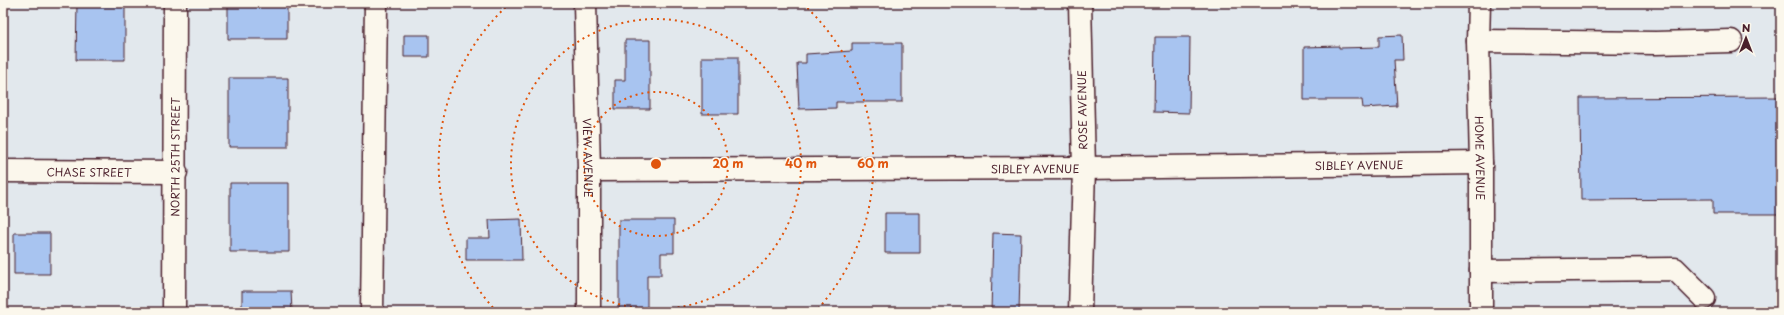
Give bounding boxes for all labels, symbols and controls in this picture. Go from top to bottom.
north arrow [1726,18,1766,58]
text: N [1742,19,1751,36]
street label: ROSE AVENUE [1073,70,1091,150]
street label: NORTH 25TH STREET [166,97,183,217]
street label: HOME AVENUE [1471,116,1490,200]
street label: VIEW AVENUE [579,118,598,198]
text: 20 m [712,154,744,172]
text: 40 m [785,154,817,172]
text: 60 m [857,154,889,172]
street label: SIBLEY AVENUE [1315,155,1403,174]
centre of rings [649,157,663,171]
street label: SIBLEY AVENUE [991,160,1079,177]
street label: CHASE STREET [46,163,132,180]

